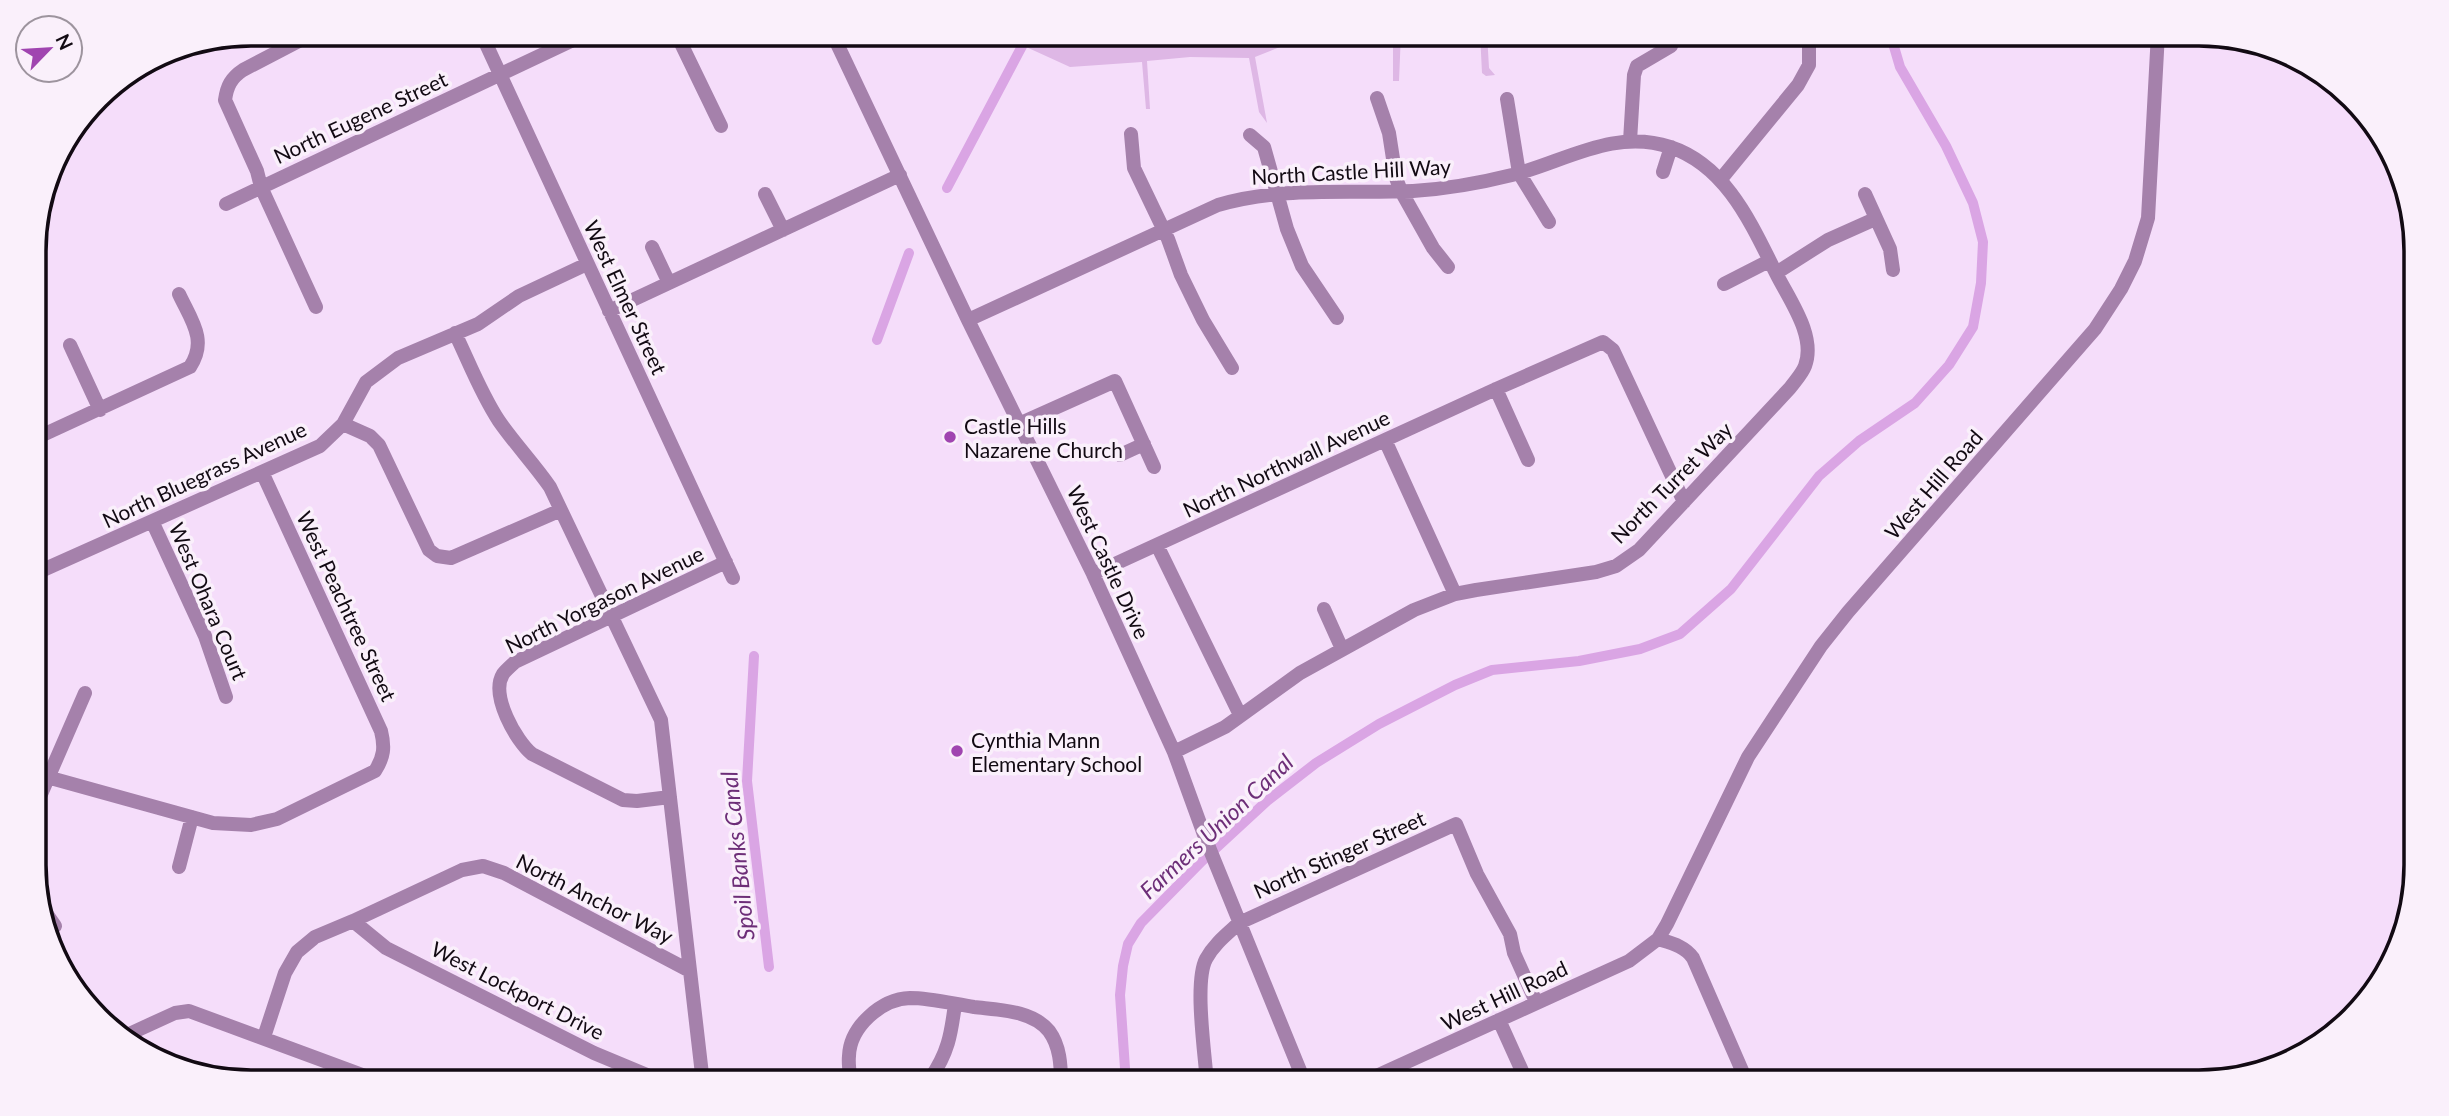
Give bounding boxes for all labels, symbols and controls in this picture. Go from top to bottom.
north arrow [14,14,84,84]
text: N [51,30,78,53]
street label: North Eugene Street [269,66,451,168]
street label: North Castle Hill Way [1251,153,1452,189]
street label: West Elmer Street [579,216,673,378]
street label: North Northwall Avenue [1179,404,1393,522]
place label: Castle Hills Nazarene Church [964,413,1123,462]
street label: North Bluegrass Avenue [98,416,310,532]
street label: North Turret Way [1605,416,1737,548]
street label: West Hill Road [1879,424,1987,544]
marker: Castle Hills Nazarene Church [942,429,958,445]
street label: West Castle Drive [1063,481,1155,643]
street label: West Peachtree Street [292,507,402,705]
street label: West Ohara Court [165,519,254,684]
street label: North Yorgason Avenue [501,540,707,658]
place label: Cynthia Mann Elementary School [971,727,1142,776]
marker: Cynthia Mann Elementary School [949,743,965,759]
water label: Farmers Union Canal [1133,748,1299,904]
water label: Spoil Banks Canal [714,770,760,942]
street label: North Stinger Street [1249,805,1429,903]
street label: North Anchor Way [512,848,678,948]
street label: West Lockport Drive [427,936,609,1044]
street label: West Hill Road [1437,955,1571,1035]

